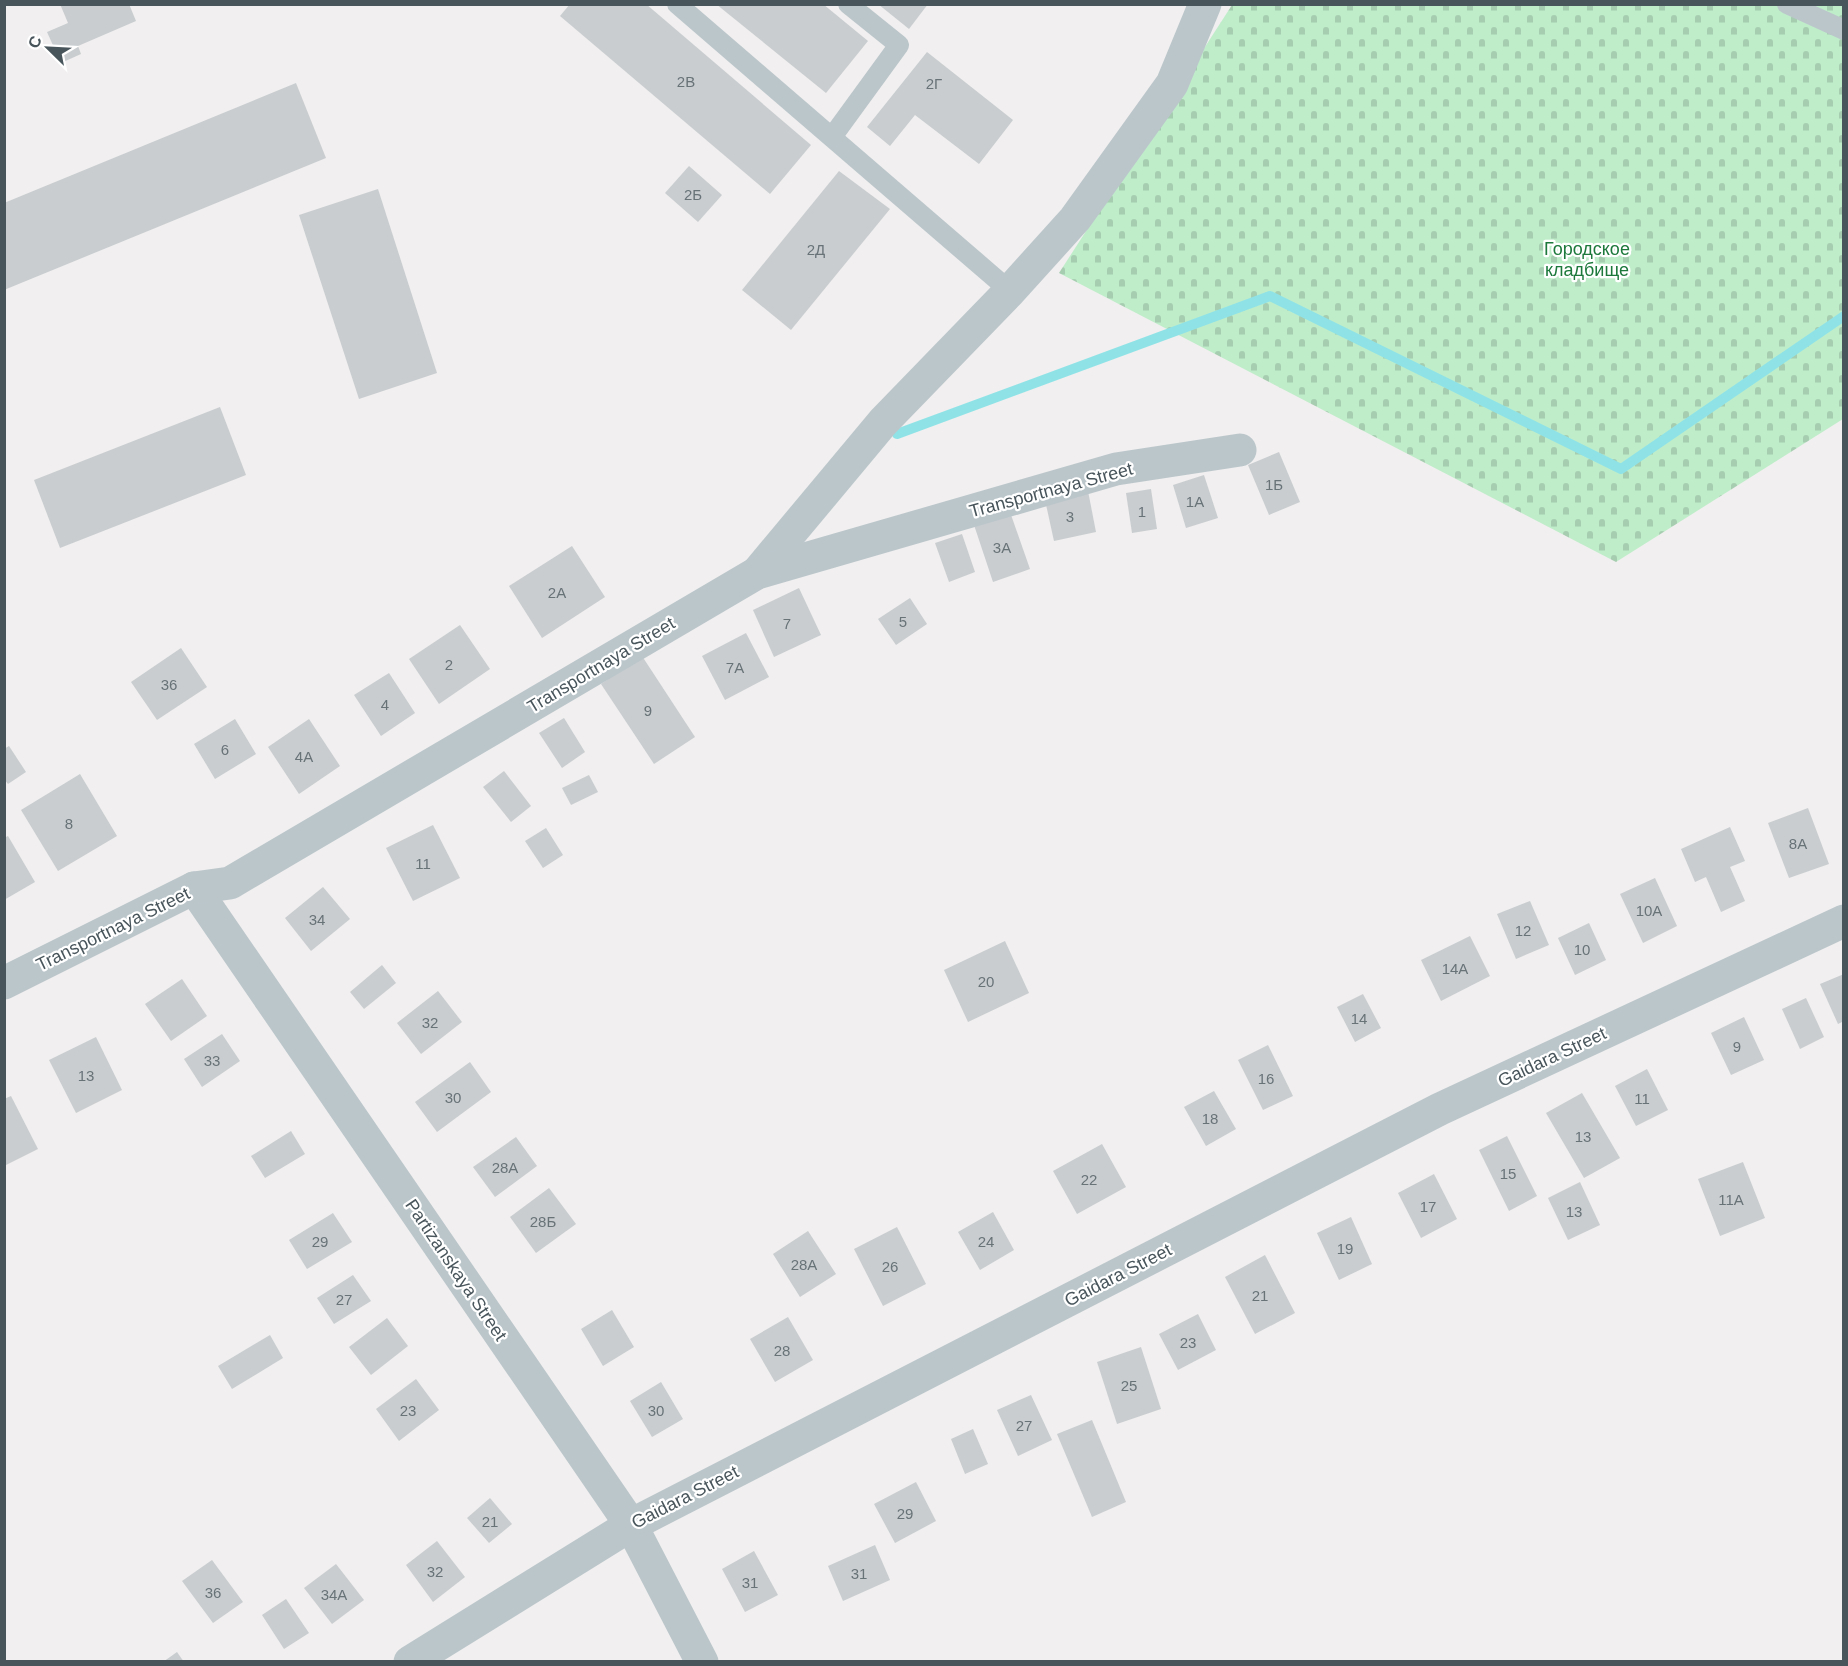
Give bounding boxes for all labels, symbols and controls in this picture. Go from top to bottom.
north arrow [18,18,78,78]
text: С [25,33,45,51]
house number: 2В [677,73,695,90]
house number: 2Г [926,75,942,92]
house number: 2Б [684,186,702,203]
park label: Городское кладбище [1544,239,1630,280]
house number: 2Д [807,241,825,258]
street label: Transportnaya Street [967,459,1135,521]
house number: 1Б [1265,476,1283,493]
house number: 1А [1186,493,1204,510]
house number: 1 [1138,503,1146,520]
house number: 3 [1066,508,1074,525]
house number: 3А [993,539,1011,556]
house number: 2А [548,584,566,601]
street label: Transportnaya Street [524,613,678,717]
house number: 5 [899,613,907,630]
house number: 7 [783,615,791,632]
house number: 2 [445,656,453,673]
house number: 7А [726,659,744,676]
house number: 36 [161,676,177,693]
house number: 4 [381,696,389,713]
house number: 9 [644,702,652,719]
house number: 6 [221,741,229,758]
house number: 4А [295,748,313,765]
house number: 8 [65,815,73,832]
house number: 8А [1789,835,1807,852]
house number: 11 [415,855,431,872]
street label: Transportnaya Street [33,883,193,975]
house number: 10А [1636,902,1662,919]
house number: 34 [309,911,325,928]
house number: 12 [1515,922,1531,939]
house number: 10 [1574,941,1590,958]
house number: 14А [1442,960,1468,977]
house number: 20 [978,973,994,990]
house number: 14 [1351,1010,1367,1027]
house number: 32 [422,1014,438,1031]
street label: Gaidara Street [1495,1023,1609,1091]
house number: 9 [1733,1038,1741,1055]
house number: 33 [204,1052,220,1069]
house number: 13 [78,1067,94,1084]
house number: 16 [1258,1070,1274,1087]
house number: 30 [445,1089,461,1106]
house number: 11 [1634,1090,1650,1107]
house number: 18 [1202,1110,1218,1127]
house number: 13 [1575,1128,1591,1145]
house number: 28А [492,1159,518,1176]
house number: 15 [1500,1165,1516,1182]
house number: 22 [1081,1171,1097,1188]
house number: 11А [1718,1191,1744,1208]
street label: Partizanskaya Street [401,1196,511,1344]
house number: 17 [1420,1198,1436,1215]
house number: 13 [1566,1203,1582,1220]
house number: 28Б [530,1213,556,1230]
house number: 29 [312,1233,328,1250]
house number: 24 [978,1233,994,1250]
street label: Gaidara Street [1061,1240,1175,1310]
house number: 19 [1337,1240,1353,1257]
house number: 28А [791,1256,817,1273]
house number: 26 [882,1258,898,1275]
house number: 21 [1252,1287,1268,1304]
house number: 27 [336,1291,352,1308]
house number: 23 [1180,1334,1196,1351]
house number: 28 [774,1342,790,1359]
house number: 25 [1121,1377,1137,1394]
house number: 23 [400,1402,416,1419]
house number: 30 [648,1402,664,1419]
house number: 27 [1016,1417,1032,1434]
street label: Gaidara Street [628,1462,742,1532]
house number: 29 [897,1505,913,1522]
house number: 21 [482,1513,498,1530]
house number: 32 [427,1563,443,1580]
house number: 31 [851,1565,867,1582]
house number: 31 [742,1574,758,1591]
house number: 36 [205,1584,221,1601]
house number: 34А [321,1586,347,1603]

